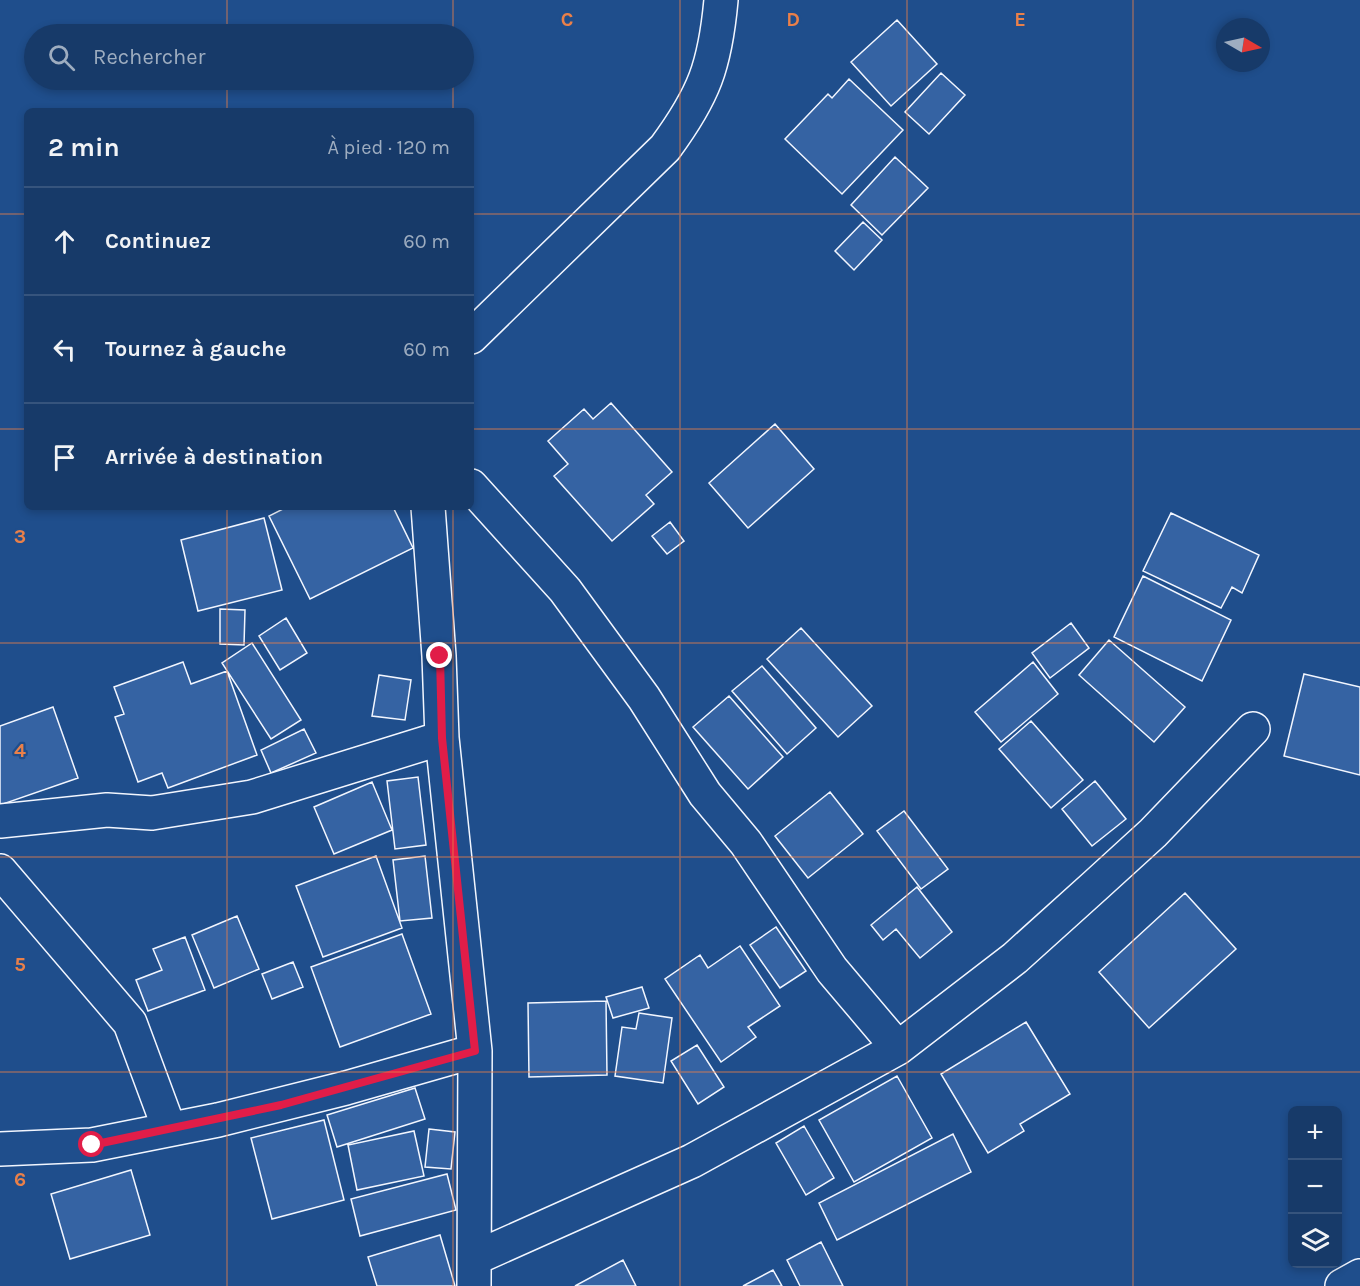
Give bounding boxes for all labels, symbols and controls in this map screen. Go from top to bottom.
text: C [561,8,573,31]
text: D [786,8,800,31]
text: E [1014,8,1026,31]
north arrow [1216,18,1270,72]
search box [24,24,474,90]
icon: search [45,41,78,74]
text: Rechercher [93,44,206,70]
text: 2 min [48,132,120,163]
text: À pied · 120 m [327,136,450,159]
icon: ahead [48,225,81,258]
text: Continuez [105,228,211,254]
text: 60 m [403,230,450,253]
icon: left [48,333,81,366]
text: Tournez à gauche [105,336,286,362]
text: 60 m [403,338,450,361]
icon: arrive [48,441,81,474]
text: Arrivée à destination [105,444,323,470]
text: 3 [14,525,26,548]
route end [426,642,452,668]
text: 4 [14,739,26,762]
text: 5 [14,953,26,976]
map controls [1288,1106,1342,1268]
button: + [1288,1106,1342,1160]
route start [78,1131,104,1157]
button: − [1288,1160,1342,1214]
text: 6 [14,1168,26,1191]
button: layers [1288,1214,1342,1268]

